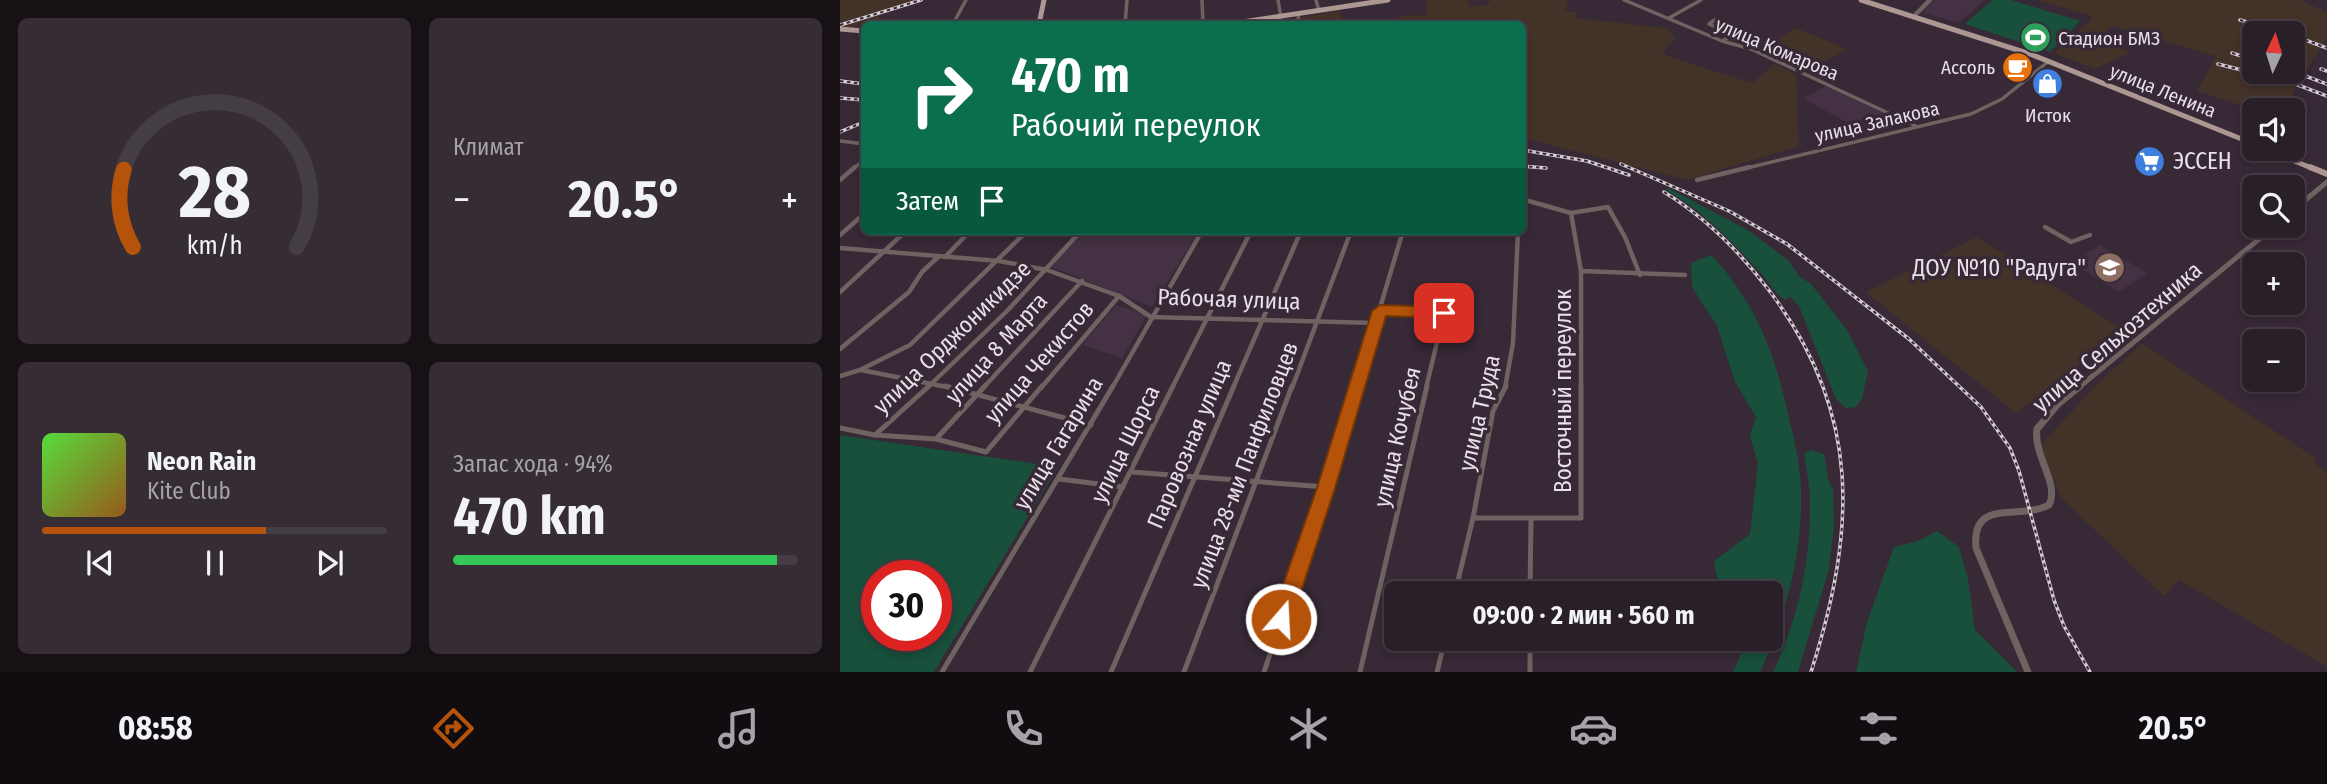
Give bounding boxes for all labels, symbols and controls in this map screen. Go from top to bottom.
street label: улица Комарова [1712,13,1842,85]
sports icon: Стадион БМЗ [2018,21,2052,55]
north arrow [2242,21,2305,84]
map controls [2242,21,2305,392]
place label: Стадион БМЗ [2058,27,2160,50]
text: 470 m [1011,46,1130,105]
icon: right [896,49,987,140]
cafe icon: Ассоль [2001,50,2035,84]
place label: Ассоль [1941,56,1995,79]
street label: улица Ленина [2107,59,2219,123]
shop icon: Исток [2031,67,2065,101]
street label: улица Залакова [1813,97,1941,147]
button: sound [2242,98,2305,161]
place label: Исток [2025,104,2071,127]
text: Рабочий переулок [1011,106,1261,144]
text: Климат [453,133,524,161]
supermarket icon: ЭССЕН [2133,144,2167,178]
place label: ЭССЕН [2173,147,2232,175]
text: 28 [177,149,251,236]
text: 20.5° [568,168,683,231]
button: search [2242,175,2305,238]
text: − [453,177,470,223]
text: + [781,177,798,223]
icon: arrive [973,182,1011,220]
text: Затем [896,186,959,217]
text: km/h [187,231,242,261]
school or university icon: ДОУ №10 "Радуга" [2092,251,2126,285]
button: + [2242,252,2305,315]
place label: ДОУ №10 "Радуга" [1911,254,2086,282]
street label: улица Орджоникидзе [867,255,1037,419]
street label: улица Сельхозтехника [2027,256,2207,418]
street label: Рабочая улица [1157,283,1301,315]
pin [1414,283,1474,343]
street label: улица 8 Марта [939,287,1053,409]
street label: Восточный переулок [1549,289,1577,493]
icon: arrive [1425,294,1463,332]
street label: улица Чекистов [978,295,1100,429]
button: − [2242,329,2305,392]
street label: улица 28-ми Панфиловцев [1184,338,1304,592]
street label: улица Труда [1452,352,1506,474]
street label: Паровозная улица [1141,355,1237,533]
street label: улица Кочубея [1367,364,1427,510]
street label: улица Гагарина [1007,371,1109,515]
street label: улица Щорса [1085,381,1165,507]
text: Neon Rain [147,446,256,477]
text: Запас хода · 94% [453,450,613,478]
text: Kite Club [147,477,231,505]
text: 470 km [453,485,606,548]
icon: previous [81,544,119,582]
icon: pause [196,544,234,582]
icon: next [311,544,349,582]
speed limit sign: 30 [861,560,952,651]
position arrow [1244,582,1318,656]
text: 09:00 · 2 мин · 560 m [1472,600,1695,631]
icon: directions [429,704,478,753]
icon: music [714,704,763,753]
icon: phone [999,704,1048,753]
icon: climate [1284,704,1333,753]
icon: car [1569,704,1618,753]
icon: filters [1854,704,1903,753]
text: 08:58 [118,709,193,747]
text: 20.5° [2139,709,2209,747]

